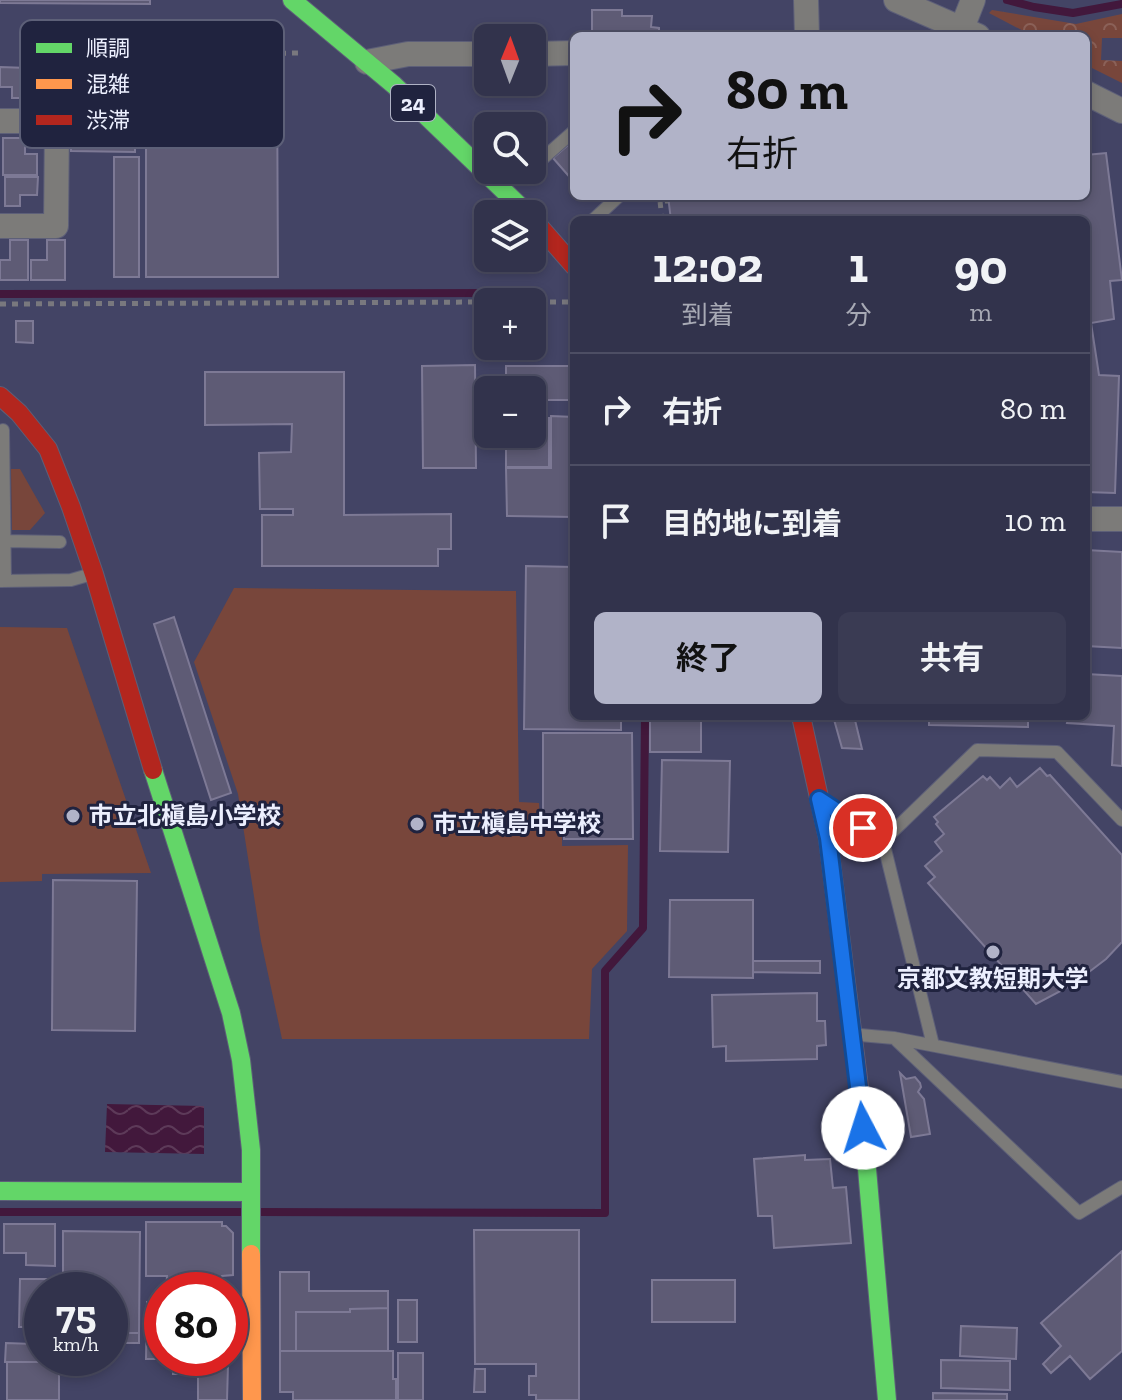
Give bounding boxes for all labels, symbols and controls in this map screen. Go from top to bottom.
legend [20,20,284,148]
north arrow [474,24,546,96]
map controls [474,24,546,448]
text: 順調 [86,35,130,62]
text: 80 m [726,56,848,123]
icon: right [594,64,698,168]
text: 混雑 [86,71,130,98]
road number: 24 [391,85,435,121]
text: 渋滞 [86,107,130,134]
button: search [474,112,546,184]
text: 右折 [726,132,798,175]
button: layers [474,200,546,272]
text: 12:02 [653,237,763,294]
text: 1 [849,237,868,294]
text: 90 [954,239,1007,296]
button: + [474,288,546,360]
text: m [970,296,992,328]
text: 到着 [682,299,734,331]
text: 分 [846,299,872,331]
button: − [474,376,546,448]
icon: right [594,387,638,431]
text: 80 m [1000,391,1066,427]
text: 右折 [662,394,722,430]
icon: arrive [594,499,638,543]
text: 10 m [1004,503,1066,539]
text: 目的地に到着 [662,506,842,542]
button: 終了 [594,612,822,704]
button: 共有 [838,612,1066,704]
pin [829,794,897,862]
place label: 市立北槇島小学校 [89,801,281,830]
icon: arrive [841,806,885,850]
marker: 市立北槇島小学校 [64,807,82,825]
place label: 市立槇島中学校 [433,809,601,838]
marker: 市立槇島中学校 [408,815,426,833]
marker: 京都文教短期大学 [984,943,1002,961]
place label: 京都文教短期大学 [897,964,1089,993]
position arrow [821,1086,905,1170]
speed limit sign: 80 [144,1272,248,1376]
text: 75 [56,1290,96,1338]
text: km/h [53,1332,99,1356]

